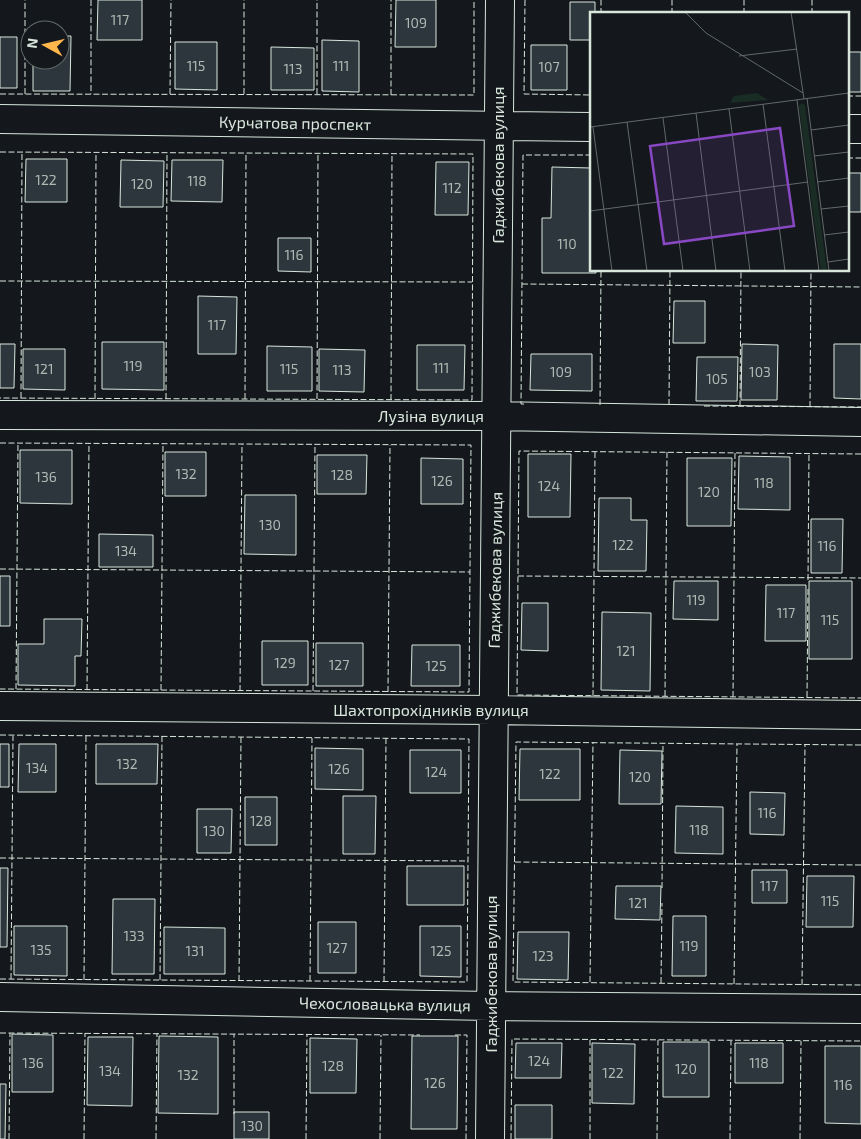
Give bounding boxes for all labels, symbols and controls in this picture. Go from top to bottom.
house number: 117 [111,11,129,28]
inset map [590,12,848,271]
house number: 109 [405,14,427,31]
north arrow [20,20,70,70]
text: N [23,37,41,49]
house number: 115 [187,57,205,74]
house number: 111 [333,57,349,74]
house number: 107 [538,58,560,75]
house number: 113 [284,60,302,77]
street label: Гаджибекова вулиця [488,87,508,243]
street label: Курчатова проспект [219,112,372,134]
house number: 122 [35,171,57,188]
house number: 118 [187,172,207,189]
house number: 120 [131,175,153,192]
house number: 112 [442,179,462,196]
house number: 110 [557,235,577,252]
house number: 116 [284,246,304,263]
house number: 117 [208,316,226,333]
house number: 119 [123,357,143,374]
house number: 111 [433,359,449,376]
house number: 121 [34,360,54,377]
house number: 115 [280,360,298,377]
house number: 113 [333,361,351,378]
house number: 109 [550,363,572,380]
house number: 103 [749,363,771,380]
house number: 105 [706,370,728,387]
street label: Лузіна вулиця [378,406,484,426]
house number: 132 [175,465,197,482]
house number: 128 [331,466,353,483]
house number: 136 [35,468,57,485]
house number: 126 [431,472,453,489]
house number: 118 [754,474,774,491]
house number: 124 [538,477,560,494]
house number: 120 [698,483,720,500]
street label: Гаджибекова вулиця [484,491,506,649]
house number: 130 [259,516,281,533]
house number: 122 [612,536,634,553]
house number: 116 [817,537,837,554]
house number: 134 [115,542,137,559]
house number: 119 [686,591,706,608]
house number: 117 [777,604,795,621]
house number: 115 [821,611,839,628]
house number: 121 [616,642,636,659]
house number: 129 [274,654,296,671]
house number: 127 [329,656,349,673]
house number: 125 [426,657,446,674]
street label: Шахтопрохідників вулиця [333,700,529,720]
house number: 132 [116,755,138,772]
house number: 134 [26,759,48,776]
house number: 126 [328,760,350,777]
house number: 124 [425,763,447,780]
house number: 122 [539,765,561,782]
house number: 120 [629,768,651,785]
house number: 116 [757,804,777,821]
house number: 128 [250,812,272,829]
house number: 118 [689,821,709,838]
house number: 130 [203,822,225,839]
house number: 117 [760,877,778,894]
house number: 115 [821,892,839,909]
house number: 121 [628,894,648,911]
street label: Гаджибекова вулиця [481,896,501,1052]
house number: 133 [123,927,145,944]
house number: 119 [679,937,699,954]
house number: 127 [327,939,347,956]
house number: 135 [31,941,51,958]
house number: 131 [186,942,204,959]
house number: 125 [431,942,451,959]
house number: 123 [532,947,554,964]
street label: Чехословацька вулиця [299,993,471,1015]
house number: 124 [528,1052,550,1069]
house number: 136 [22,1054,44,1071]
house number: 118 [749,1054,769,1071]
house number: 128 [322,1057,344,1074]
house number: 120 [675,1060,697,1077]
house number: 134 [99,1062,121,1079]
house number: 122 [602,1064,624,1081]
house number: 132 [177,1066,199,1083]
house number: 126 [424,1074,446,1091]
house number: 116 [833,1076,853,1093]
house number: 130 [241,1117,263,1134]

